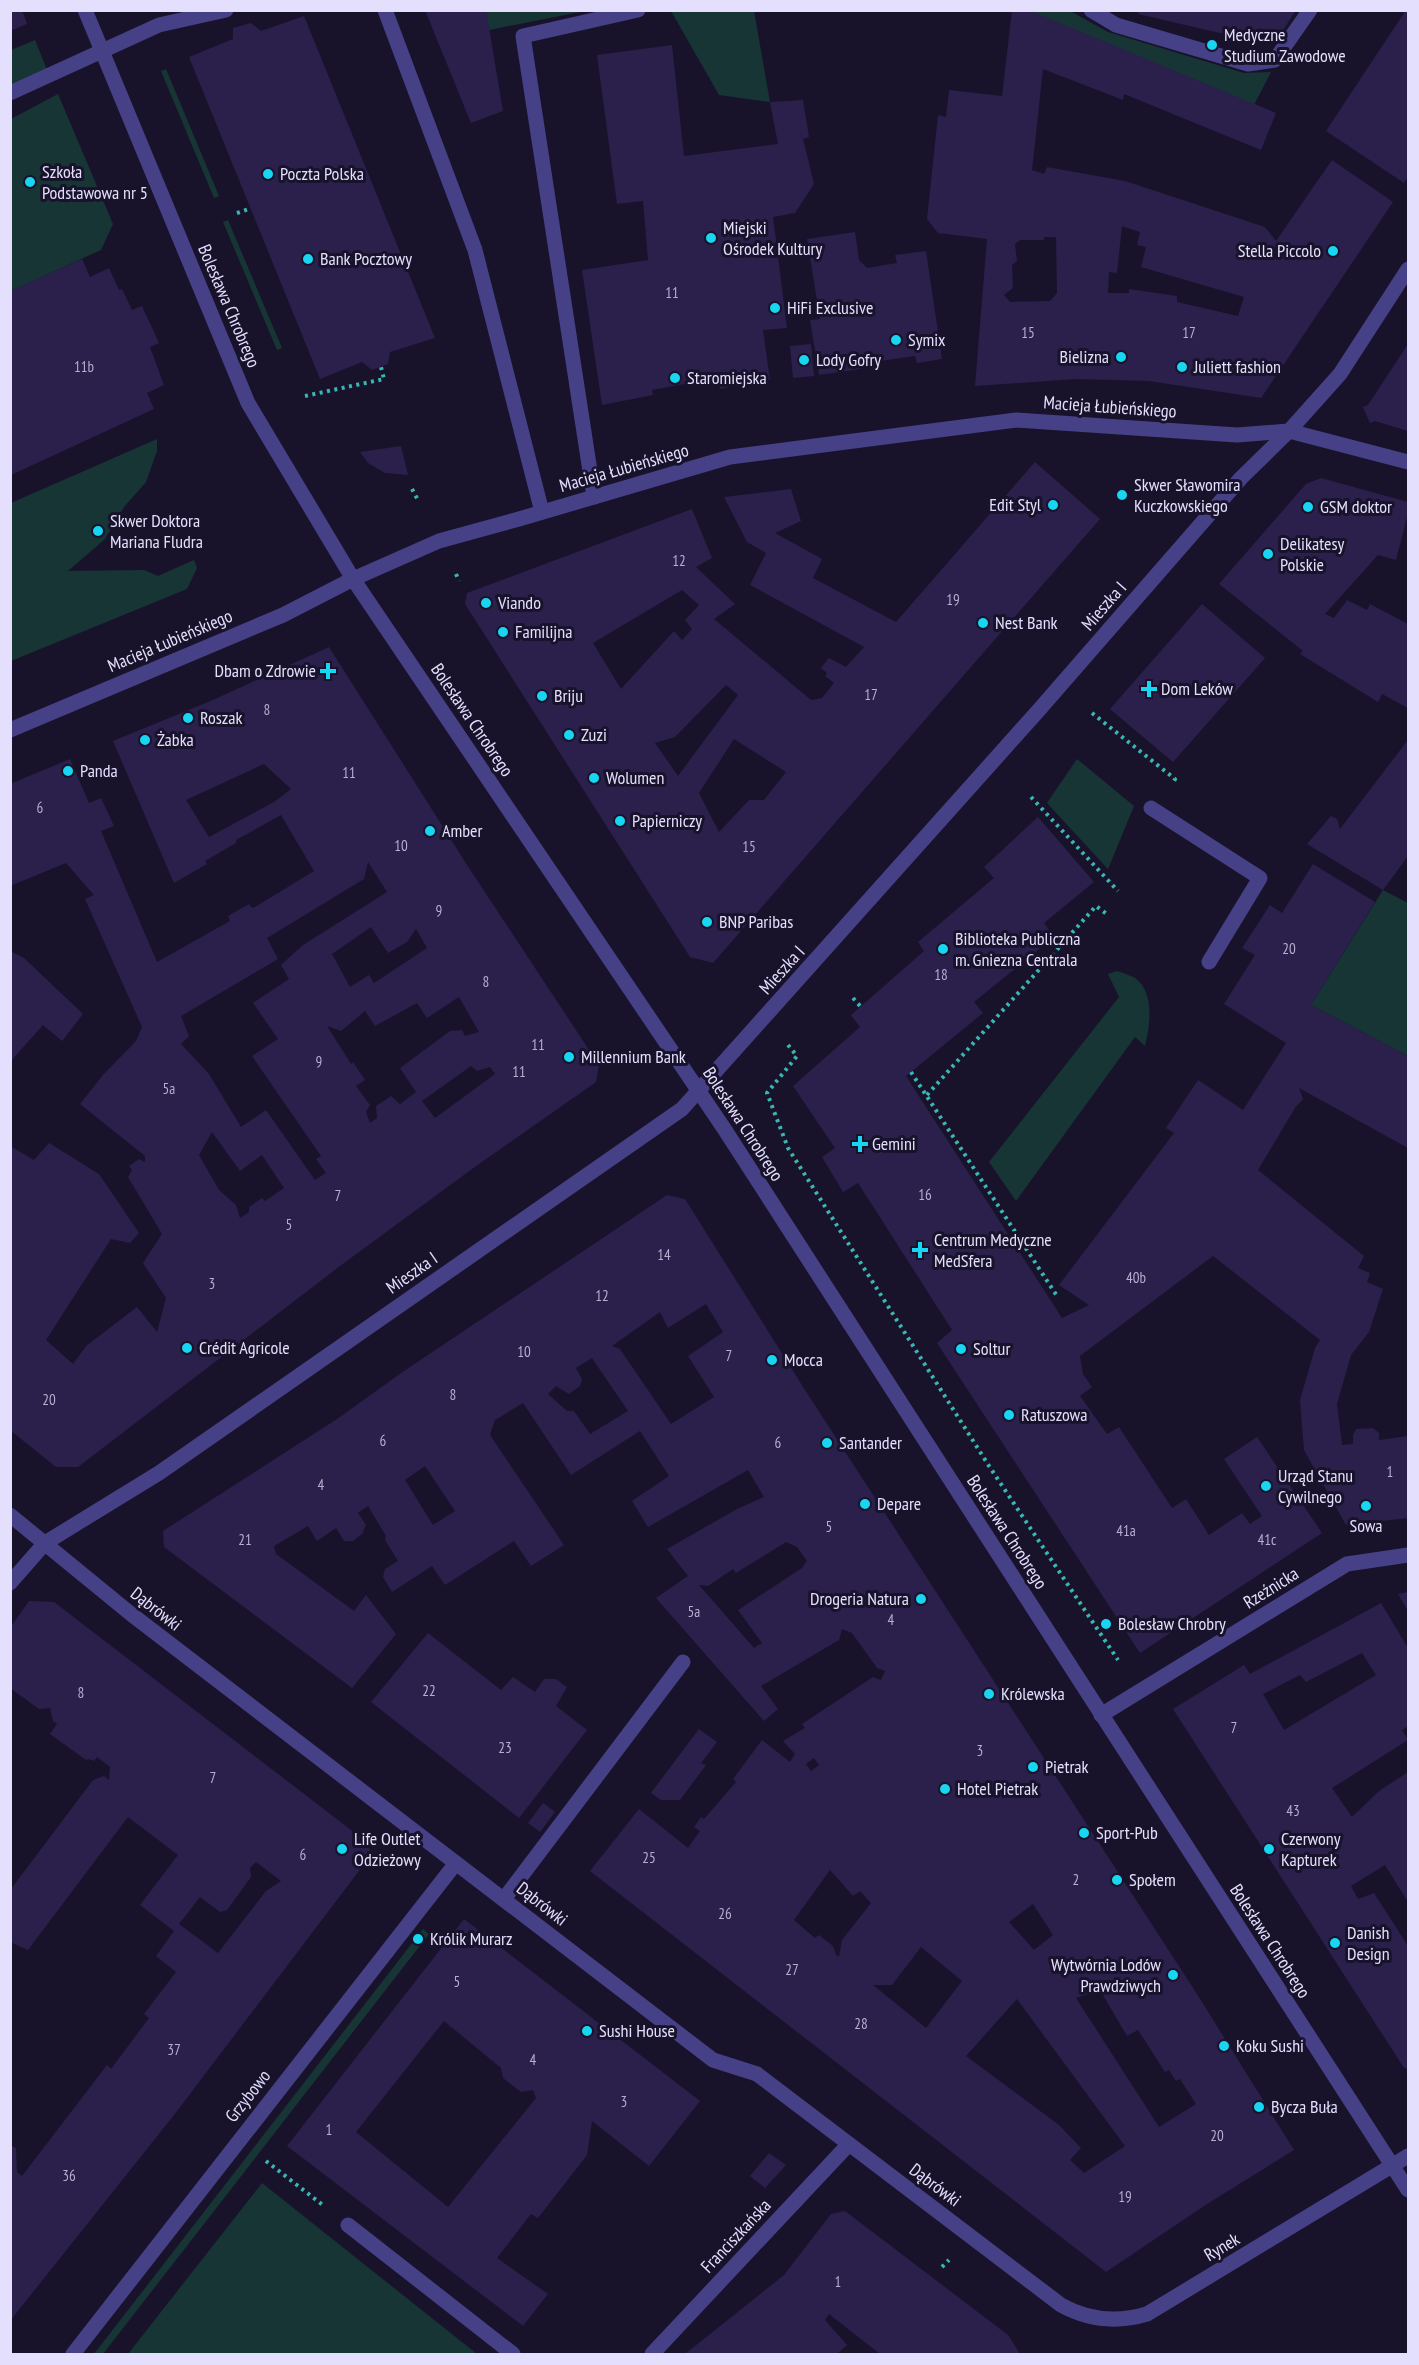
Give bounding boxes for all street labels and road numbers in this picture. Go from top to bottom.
street label: Bolesława Chrobrego [193,241,266,371]
street label: Macieja Łubieńskiego [1043,390,1178,423]
street label: Macieja Łubieńskiego [557,438,691,497]
street label: Mieszka I [1076,576,1131,635]
street label: Macieja Łubieńskiego [104,604,236,677]
street label: Bolesława Chrobrego [426,659,519,781]
street label: Mieszka I [754,941,809,999]
street label: Bolesława Chrobrego [698,1062,789,1185]
street label: Mieszka I [382,1247,442,1299]
street label: Bolesława Chrobrego [962,1470,1053,1593]
street label: Rzeźnicka [1239,1562,1303,1613]
street label: Dąbrówki [126,1582,186,1636]
street label: Dąbrówki [512,1877,572,1931]
street label: Bolesława Chrobrego [1225,1879,1316,2002]
street label: Grzybowo [220,2065,275,2127]
street label: Dąbrówki [905,2158,966,2211]
street label: Franciszkańska [696,2194,776,2277]
street label: Rynek [1200,2227,1244,2266]

